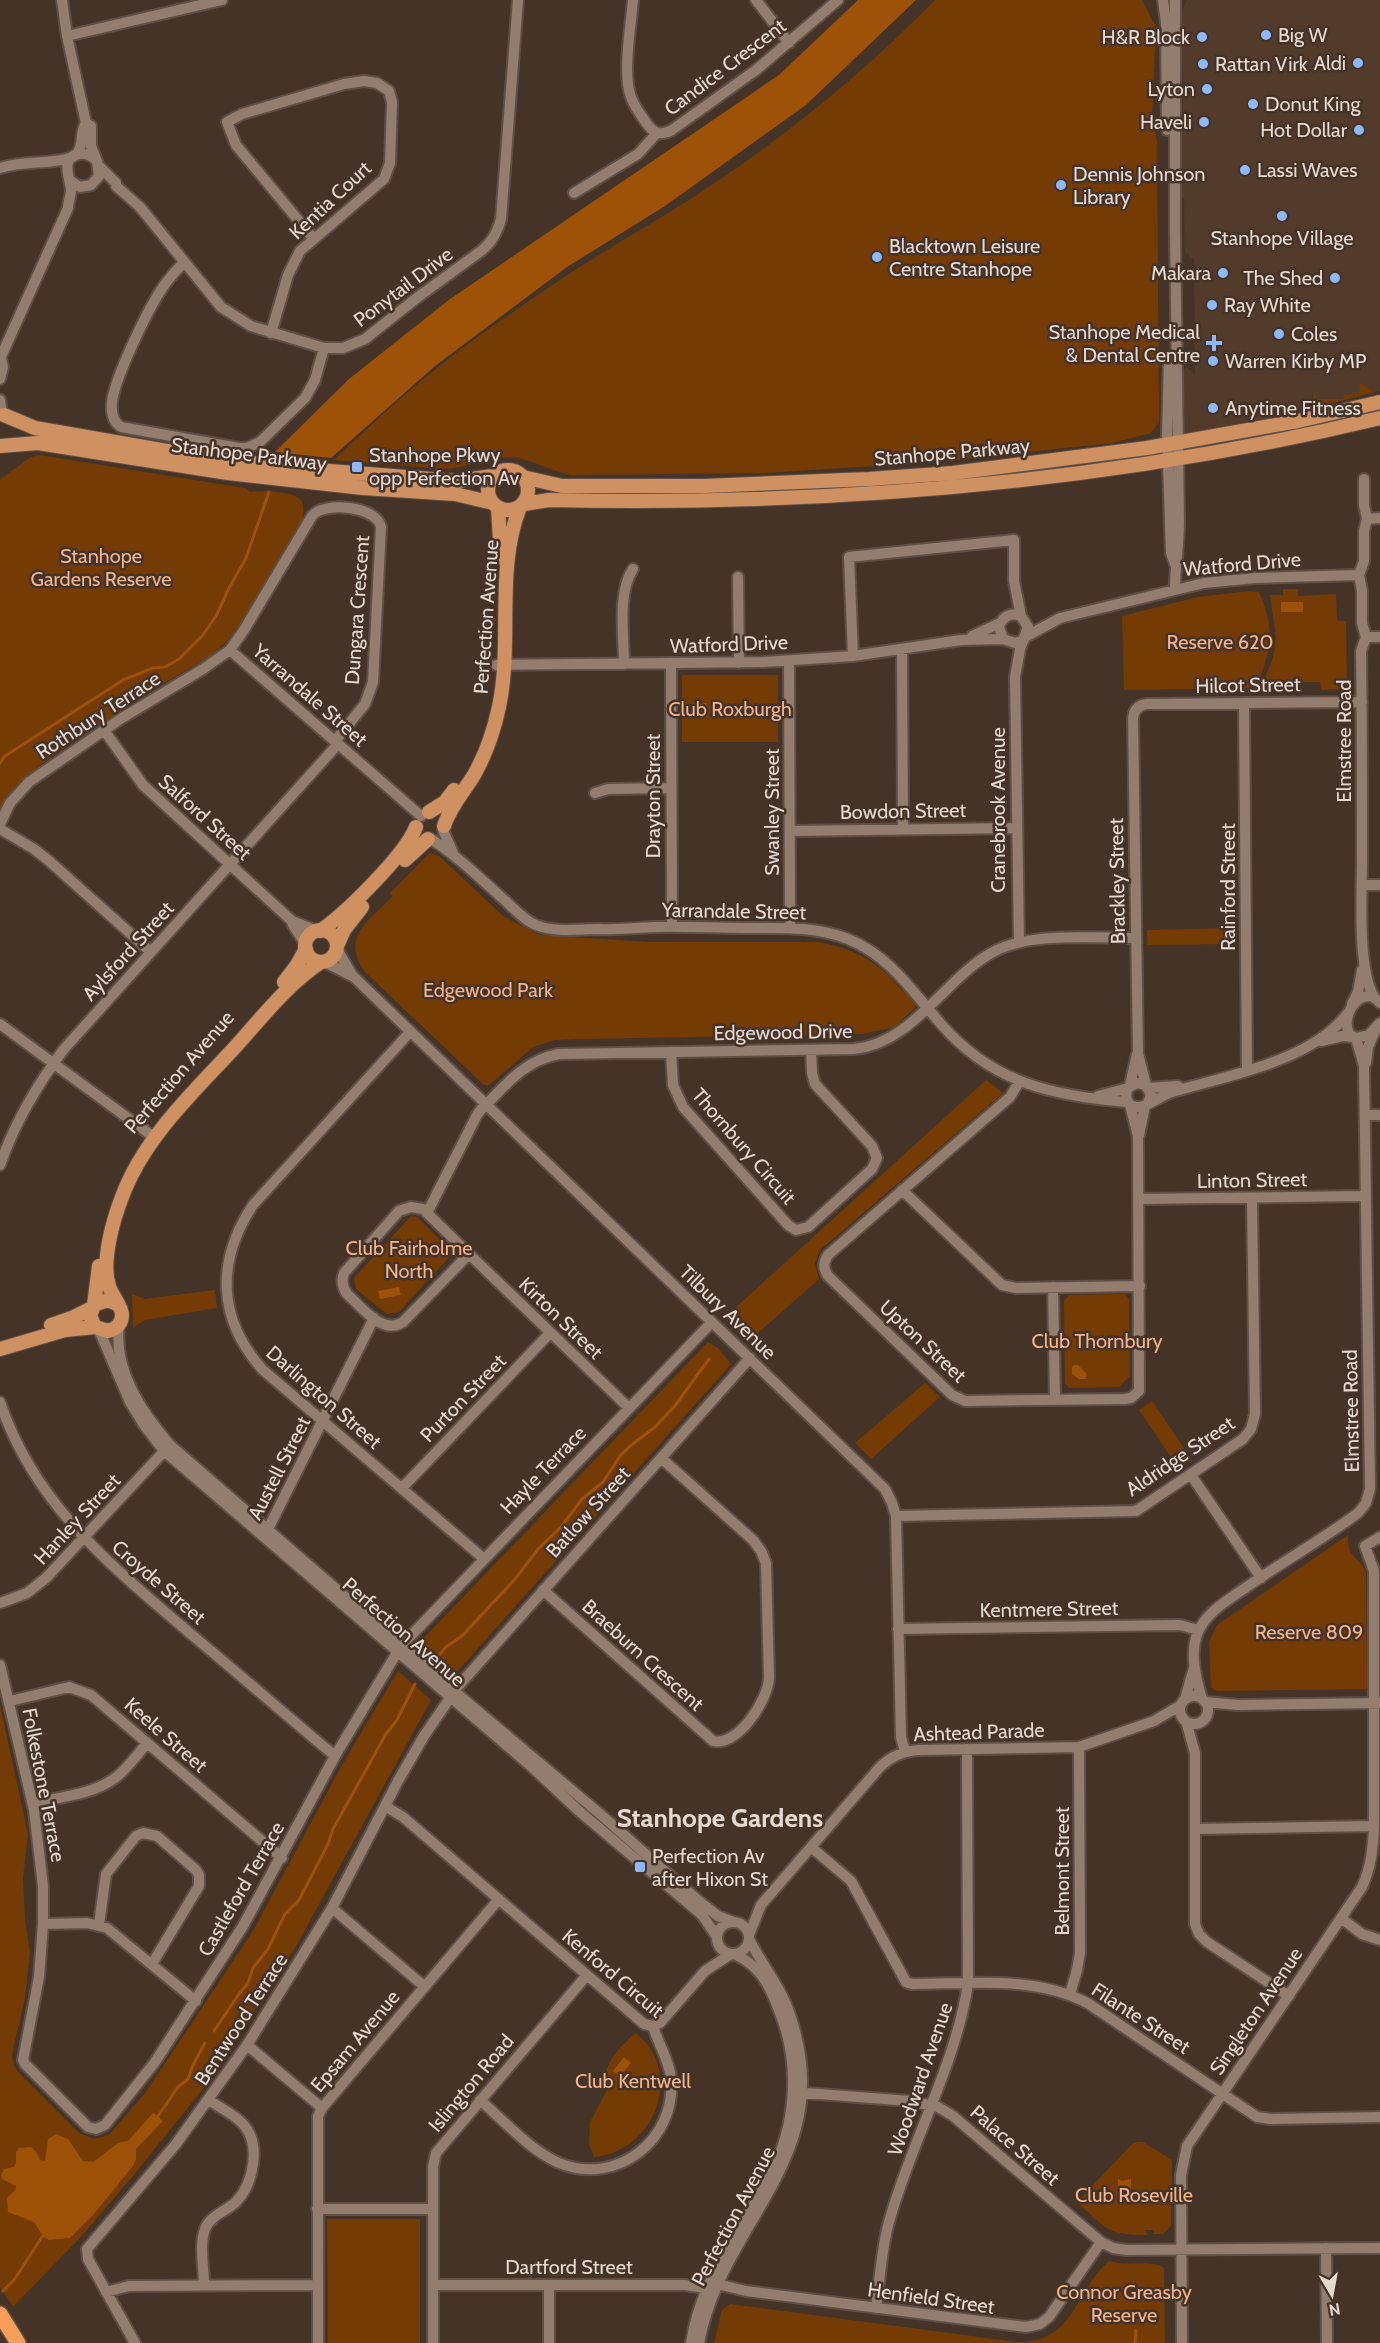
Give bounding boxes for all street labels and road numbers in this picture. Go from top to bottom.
street label: Candice Crescent [660,13,791,120]
street label: Kentia Court [284,156,376,244]
street label: Ponytail Drive [349,242,457,332]
street label: Stanhope Parkway [170,433,328,475]
street label: Stanhope Parkway [873,433,1031,471]
street label: Dungara Crescent [340,534,374,685]
street label: Perfection Avenue [469,539,503,695]
street label: Watford Drive [1182,547,1302,581]
street label: Watford Drive [670,630,788,658]
street label: Yarrandale Street [247,638,373,752]
street label: Rothbury Terrace [31,666,165,764]
street label: Hilcot Street [1195,672,1301,698]
street label: Elmstree Road [1332,680,1356,802]
street label: Cranebrook Avenue [986,727,1010,893]
street label: Drayton Street [641,733,665,858]
street label: Swanley Street [760,748,784,876]
street label: Salford Street [154,769,257,865]
street label: Bowdon Street [840,798,967,824]
street label: Brackley Street [1104,817,1130,944]
street label: Rainford Street [1216,823,1240,951]
street label: Aylsford Street [77,896,179,1006]
street label: Yarrandale Street [661,898,807,924]
street label: Perfection Avenue [119,1006,239,1138]
street label: Edgewood Drive [713,1019,853,1045]
street label: Thornbury Circuit [687,1083,801,1209]
street label: Linton Street [1197,1167,1307,1193]
street label: Tilbury Avenue [675,1260,781,1364]
street label: Kirton Street [514,1272,608,1364]
street label: Upton Street [875,1295,972,1387]
street label: Darlington Street [261,1340,387,1454]
street label: Purton Street [415,1349,511,1447]
street label: Elmstree Road [1338,1349,1364,1473]
street label: Aldridge Street [1121,1411,1239,1501]
street label: Austell Street [243,1412,315,1524]
street label: Hayle Terrace [495,1421,591,1519]
street label: Batlow Street [541,1461,635,1562]
street label: Hanley Street [29,1468,125,1569]
street label: Croyde Street [107,1535,211,1629]
street label: Perfection Avenue [338,1572,470,1692]
street label: Braeburn Crescent [577,1594,709,1716]
street label: Kentmere Street [979,1596,1119,1622]
street label: Keele Street [120,1693,213,1778]
street label: Folkestone Terrace [17,1706,71,1864]
street label: Ashtead Parade [913,1718,1045,1746]
street label: Belmont Street [1050,1806,1074,1936]
street label: Castleford Terrace [193,1817,289,1961]
street label: Kenford Circuit [557,1924,669,2022]
street label: Singleton Avenue [1205,1943,1307,2079]
street label: Bentwood Terrace [189,1948,293,2090]
street label: Filante Street [1087,1977,1195,2059]
street label: Epsam Avenue [306,1985,404,2097]
street label: Woodward Avenue [883,1999,957,2159]
street label: Islington Road [423,2029,519,2137]
street label: Palace Street [966,2100,1065,2190]
street label: Perfection Avenue [686,2142,780,2290]
street label: Dartford Street [505,2255,633,2279]
street label: Henfield Street [866,2277,996,2319]

